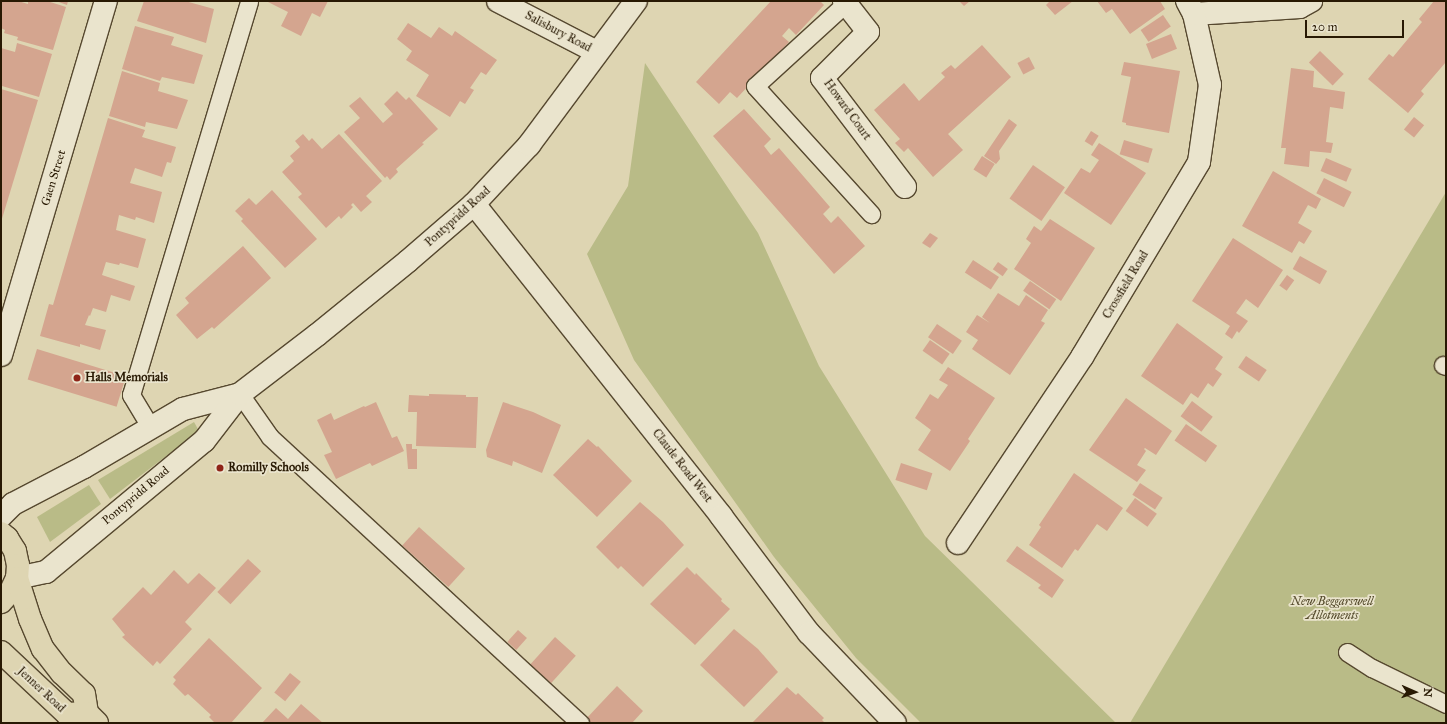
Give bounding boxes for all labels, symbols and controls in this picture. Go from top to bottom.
street label: Salisbury Road [522,8,594,56]
scale bar [1307,12,1406,38]
text: 20 m [1312,20,1338,34]
street label: Howard Court [820,77,874,143]
street label: Gaen Street [39,148,69,208]
street label: Pontypridd Road [422,184,494,250]
street label: Crossfield Road [1100,248,1152,322]
place label: Halls Memorials [85,371,168,385]
marker: Halls Memorials [72,373,82,383]
street label: Claude Road West [649,426,715,506]
place label: Romilly Schools [228,461,309,475]
marker: Romilly Schools [215,463,225,473]
street label: Pontypridd Road [100,464,172,528]
park label: New Beggarswell Allotments [1291,595,1373,623]
street label: Jenner Road [14,664,68,716]
north arrow [1395,672,1435,712]
text: N [1421,688,1434,697]

